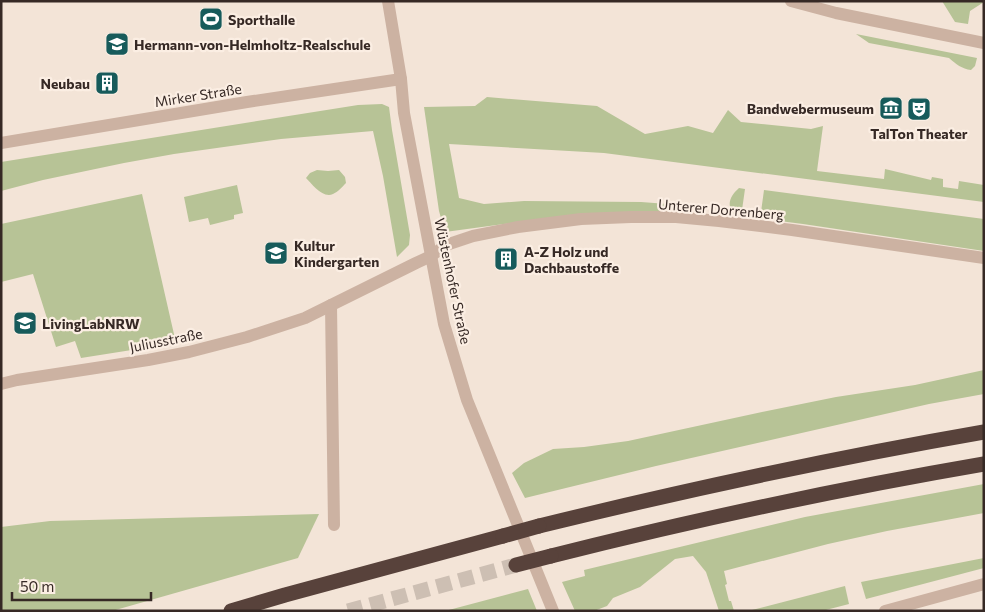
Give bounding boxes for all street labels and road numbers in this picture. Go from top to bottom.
street label: Mirker Straße [153,80,243,110]
street label: Unterer Dorrenberg [657,195,785,223]
street label: Wüstenhofer Straße [431,216,475,346]
street label: Juliusstraße [128,325,204,355]

